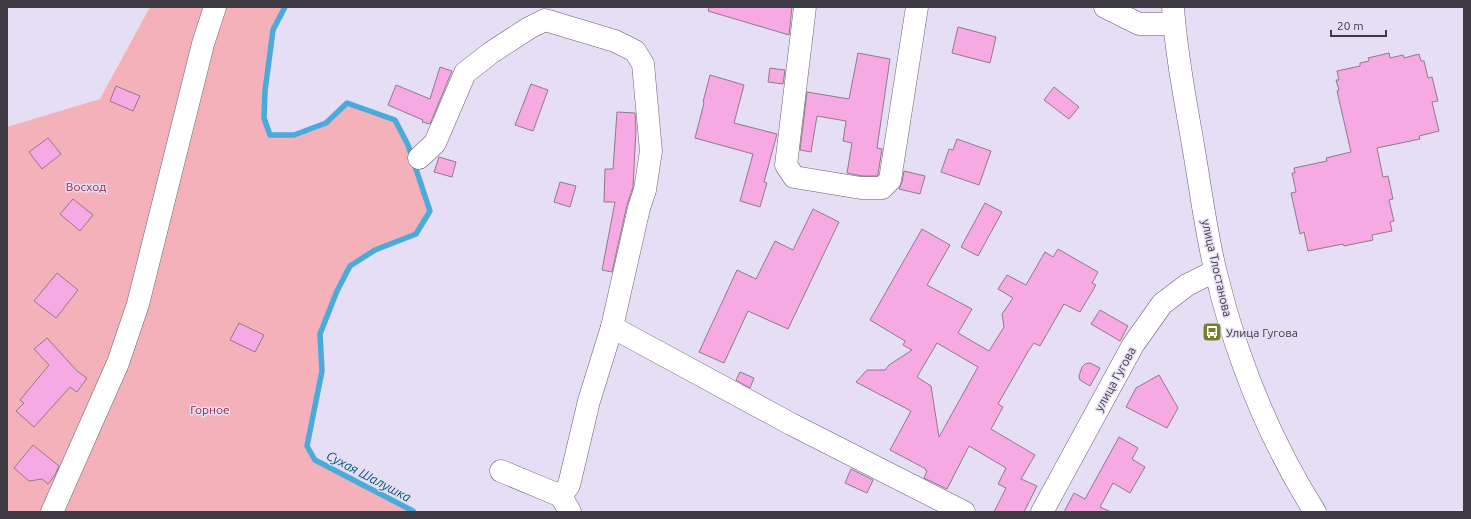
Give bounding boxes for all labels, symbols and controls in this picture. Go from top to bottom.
scale bar [1331,12,1386,38]
text: 20 m [1337,19,1364,32]
park label: Восход [66,180,106,193]
street label: улица Тлостанова [1199,218,1235,318]
bus stop icon: Улица Гугова [1201,321,1223,343]
place label: Улица Гугова [1226,326,1298,339]
street label: улица Гугова [1092,345,1138,413]
park label: Горное [190,403,230,416]
water label: Сухая Шалушка [324,448,414,504]

